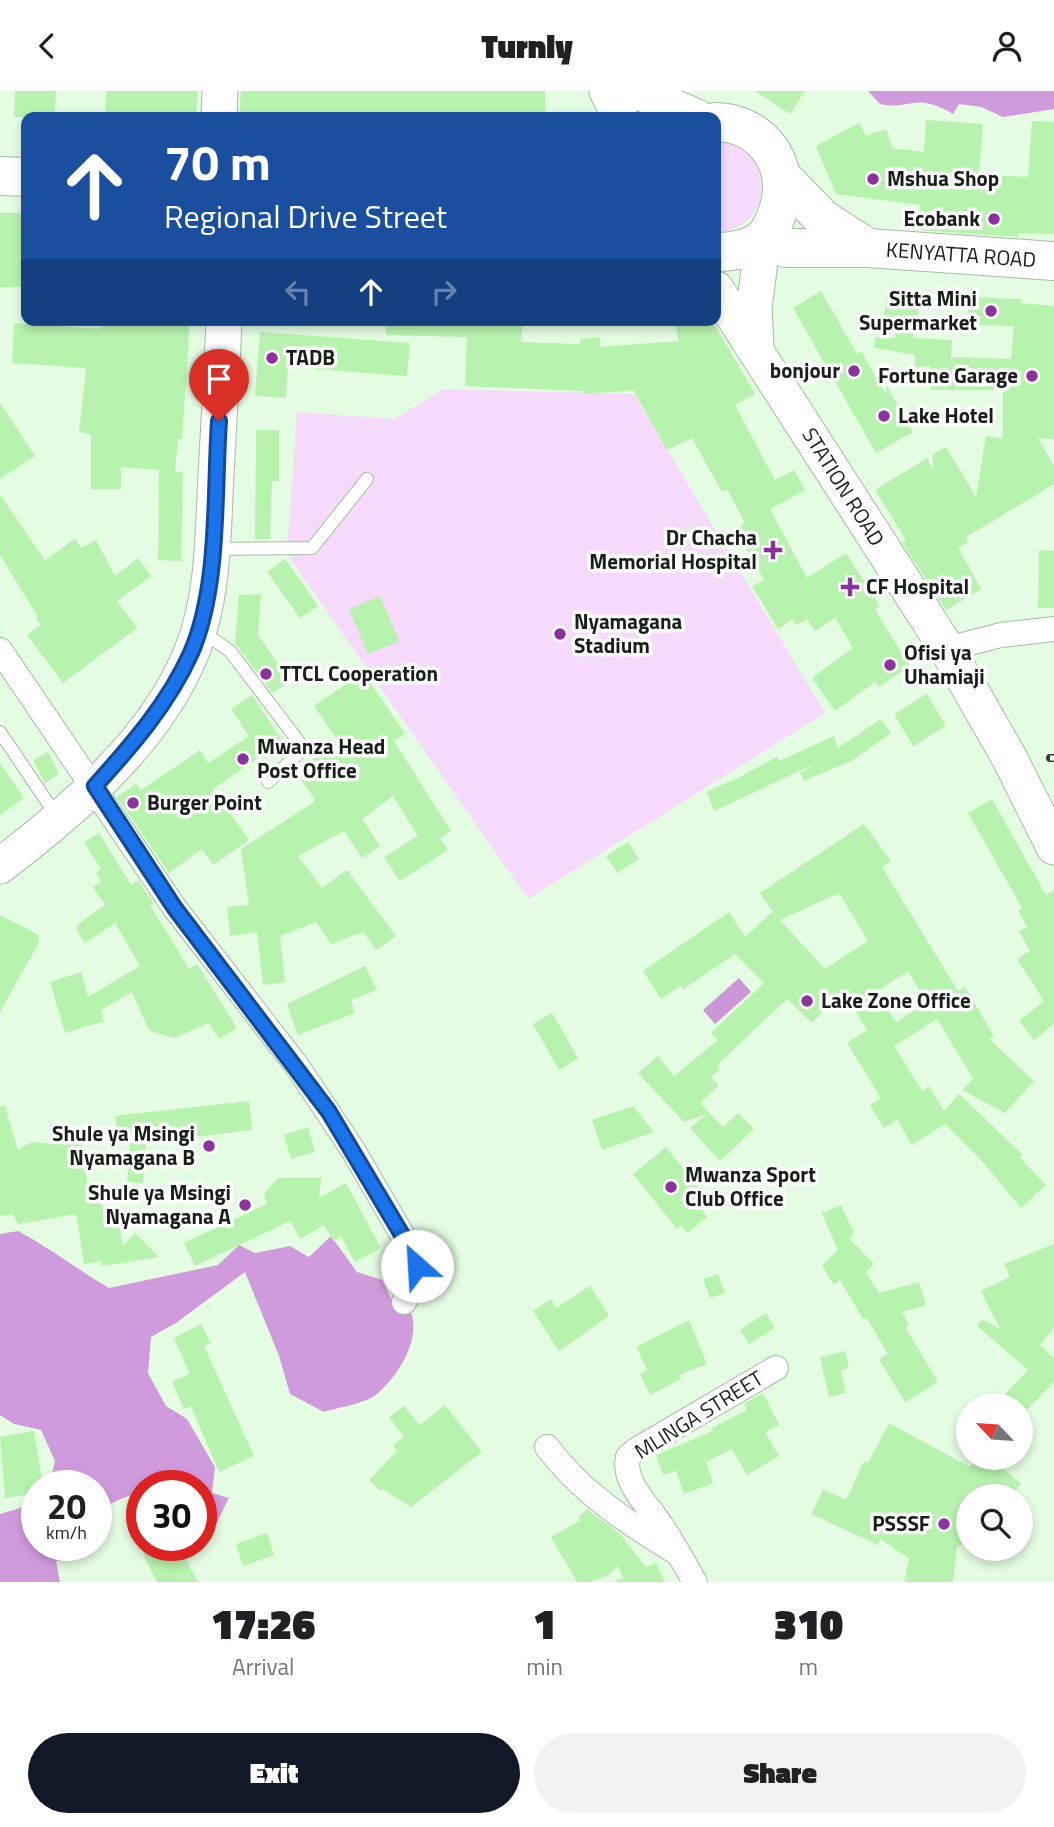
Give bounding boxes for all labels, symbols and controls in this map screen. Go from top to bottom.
text: Turnly [481,22,573,70]
icon: back [28,27,66,65]
icon: person [988,27,1026,65]
text: 70 m [164,124,271,199]
icon: ahead [49,140,140,231]
place label: Mshua Shop [887,162,999,194]
marker: Mshua Shop [865,171,881,187]
text: Regional Drive Street [164,192,447,240]
place label: Ecobank [903,202,980,234]
marker: Ecobank [986,211,1002,227]
street label: KENYATTA ROAD [885,233,1037,275]
icon: left [279,273,317,311]
icon: ahead [352,273,390,311]
icon: right [425,273,463,311]
place label: Sitta Mini Supermarket [859,282,977,338]
marker: Sitta Mini Supermarket [983,303,999,319]
place label: TADB [286,341,335,373]
pin [189,349,249,421]
marker: TADB [264,350,280,366]
place label: bonjour [770,354,840,386]
place label: Fortune Garage [878,359,1018,391]
icon: arrive [200,360,238,398]
marker: bonjour [846,363,862,379]
marker: Fortune Garage [1024,368,1040,384]
place label: Lake Hotel [898,399,994,431]
marker: Lake Hotel [876,408,892,424]
street label: STATION ROAD [795,421,893,552]
place label: Dr Chacha Memorial Hospital [589,521,757,577]
marker: Dr Chacha Memorial Hospital [763,540,783,560]
place label: CF Hospital [866,570,969,602]
marker: CF Hospital [840,577,860,597]
place label: Nyamagana Stadium [574,605,683,661]
marker: Nyamagana Stadium [552,626,568,642]
place label: Ofisi ya Uhamiaji [904,636,985,692]
place label: TTCL Cooperation [280,657,438,689]
marker: Ofisi ya Uhamiaji [882,657,898,673]
marker: TTCL Cooperation [258,666,274,682]
place label: Mwanza Head Post Office [257,730,385,786]
marker: Mwanza Head Post Office [235,751,251,767]
place label: Burger Point [147,786,262,818]
marker: Burger Point [125,795,141,811]
place label: Lake Zone Office [821,984,971,1016]
marker: Lake Zone Office [799,993,815,1009]
place label: Shule ya Msingi Nyamagana B [52,1117,195,1173]
marker: Shule ya Msingi Nyamagana B [201,1138,217,1154]
place label: Mwanza Sport Club Office [685,1158,816,1214]
place label: Shule ya Msingi Nyamagana A [88,1176,231,1232]
marker: Mwanza Sport Club Office [663,1179,679,1195]
marker: Shule ya Msingi Nyamagana A [237,1197,253,1213]
position arrow [380,1229,454,1303]
street label: MLINGA STREET [628,1362,769,1467]
north arrow [956,1393,1032,1470]
map controls [956,1393,1033,1561]
speed limit sign: 30 [126,1470,217,1561]
text: 20 [47,1479,86,1533]
button: search [956,1484,1033,1561]
place label: PSSSF [872,1507,930,1539]
marker: PSSSF [936,1516,952,1532]
text: km/h [46,1519,87,1546]
text: 17:26 [211,1591,315,1655]
text: 1 [533,1591,556,1655]
text: 310 [774,1591,843,1655]
text: Arrival [232,1649,294,1684]
text: min [526,1649,563,1684]
text: m [799,1649,818,1684]
button: Exit [28,1733,520,1813]
button: Share [534,1733,1026,1813]

